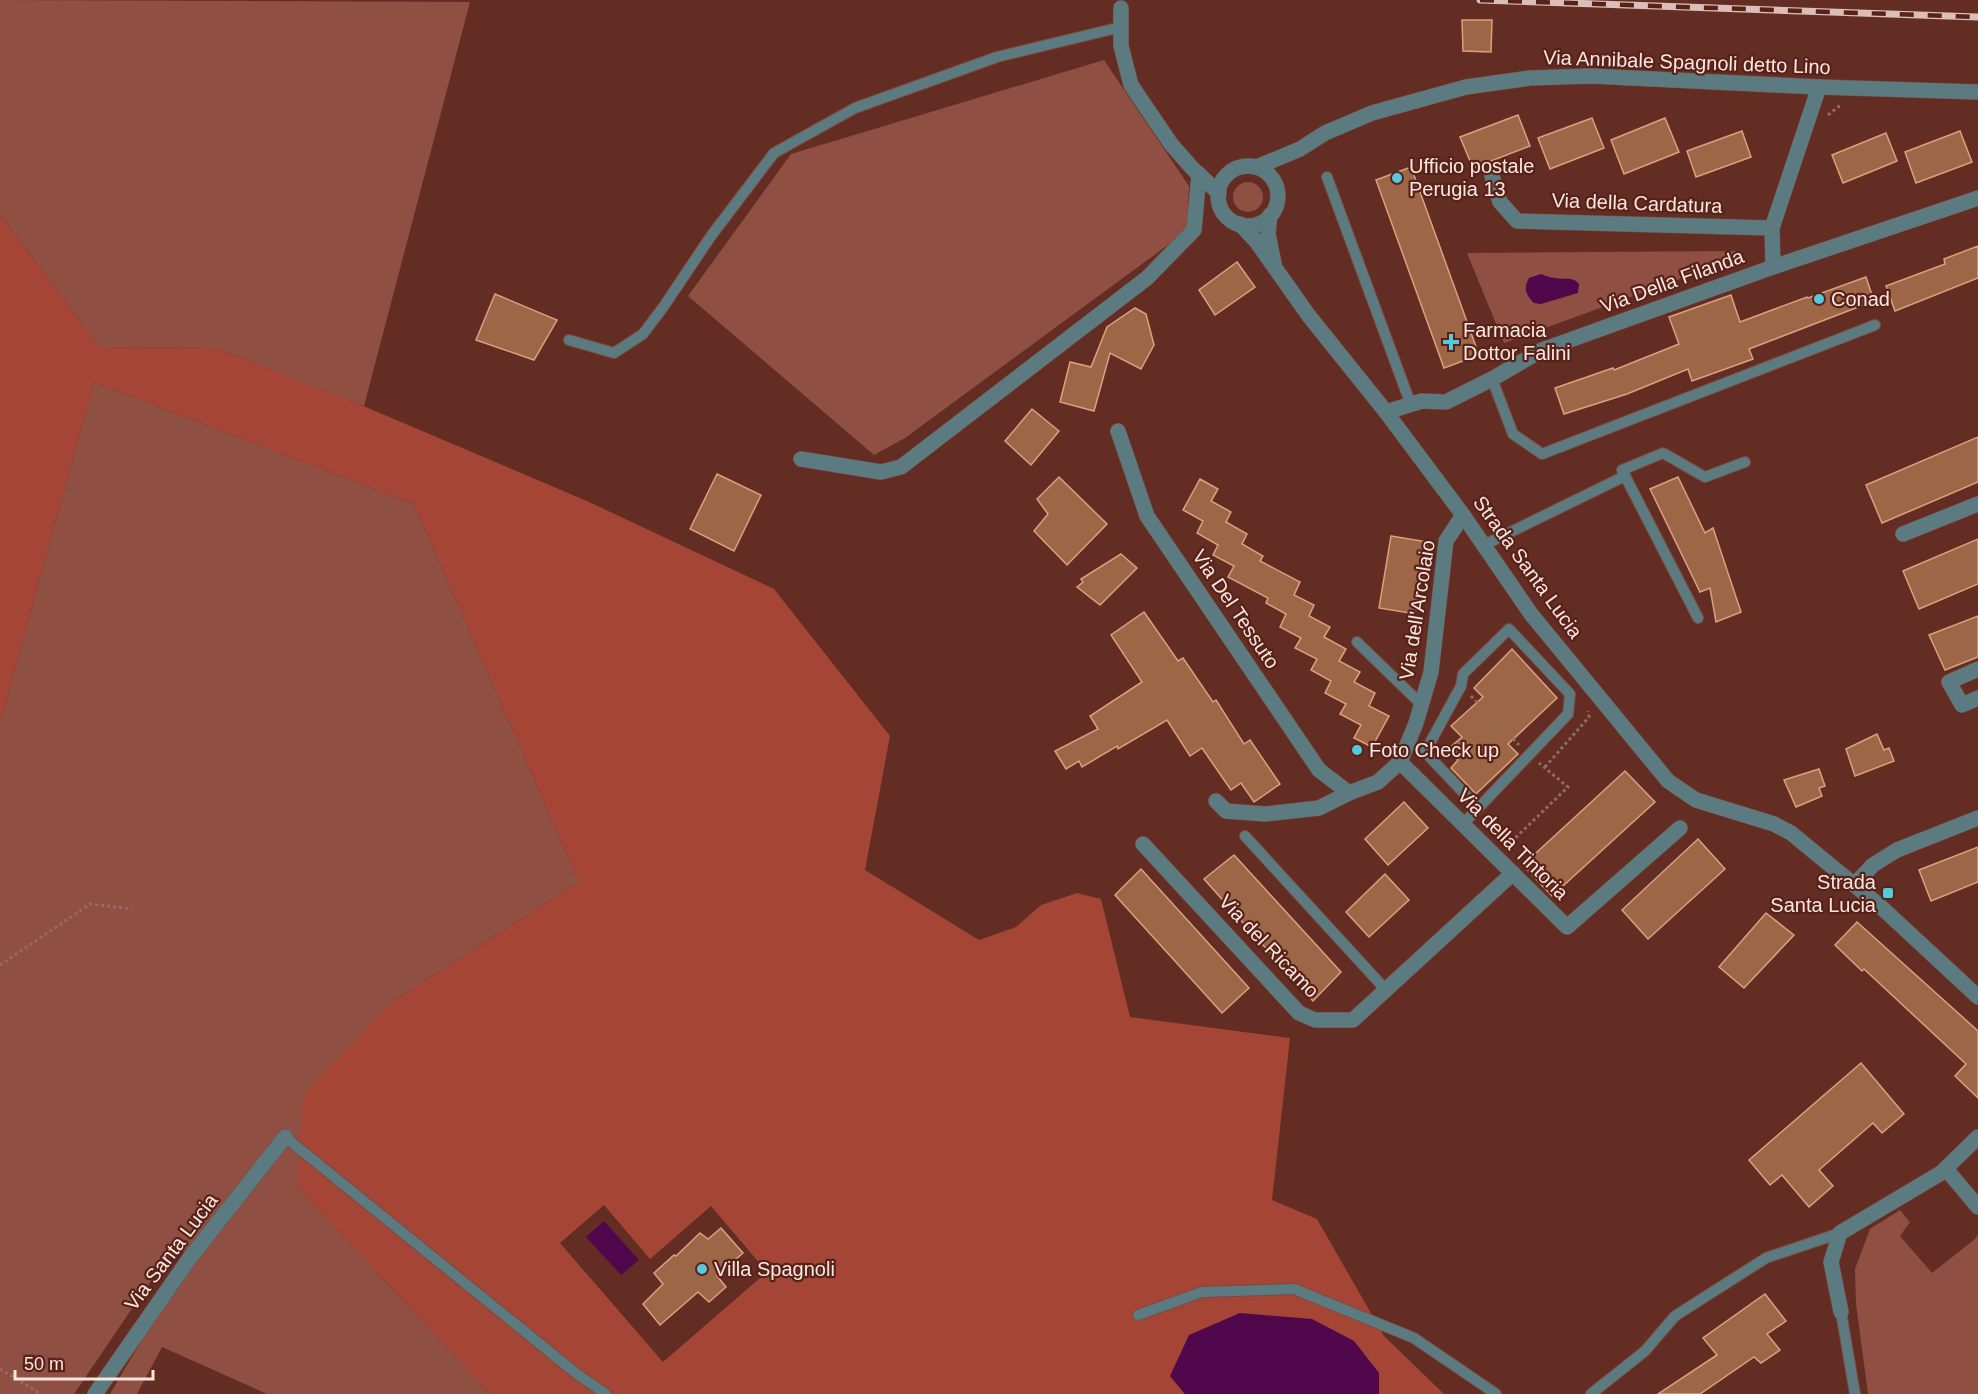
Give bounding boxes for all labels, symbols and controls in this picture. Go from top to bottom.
street label: Via Annibale Spagnoli detto Lino [1543,46,1831,78]
place label: Ufficio postale Perugia 13 [1409,155,1534,200]
marker: Ufficio postale Perugia 13 [1390,171,1404,185]
street label: Via della Cardatura [1551,189,1724,217]
street label: Via Della Filanda [1597,245,1747,317]
place label: Conad [1831,288,1890,310]
marker: Conad [1812,292,1826,306]
place label: Farmacia Dottor Falini [1463,319,1571,364]
marker: Farmacia Dottor Falini [1444,335,1458,349]
street label: Strada Santa Lucia [1469,492,1587,643]
street label: Via dell'Arcolaio [1395,538,1439,682]
street label: Via Del Tessuto [1188,546,1284,672]
place label: Foto Check up [1369,739,1499,761]
marker: Foto Check up [1350,743,1364,757]
street label: Via della Tintoria [1453,784,1574,905]
place label: Strada Santa Lucia [1770,871,1877,916]
marker: Strada Santa Lucia [1881,886,1895,900]
street label: Via del Ricamo [1214,890,1324,1002]
street label: Via Santa Lucia [120,1189,222,1314]
place label: Villa Spagnoli [714,1258,835,1280]
marker: Villa Spagnoli [695,1262,709,1276]
scale bar [15,1343,153,1381]
text: 50 m [24,1354,64,1374]

